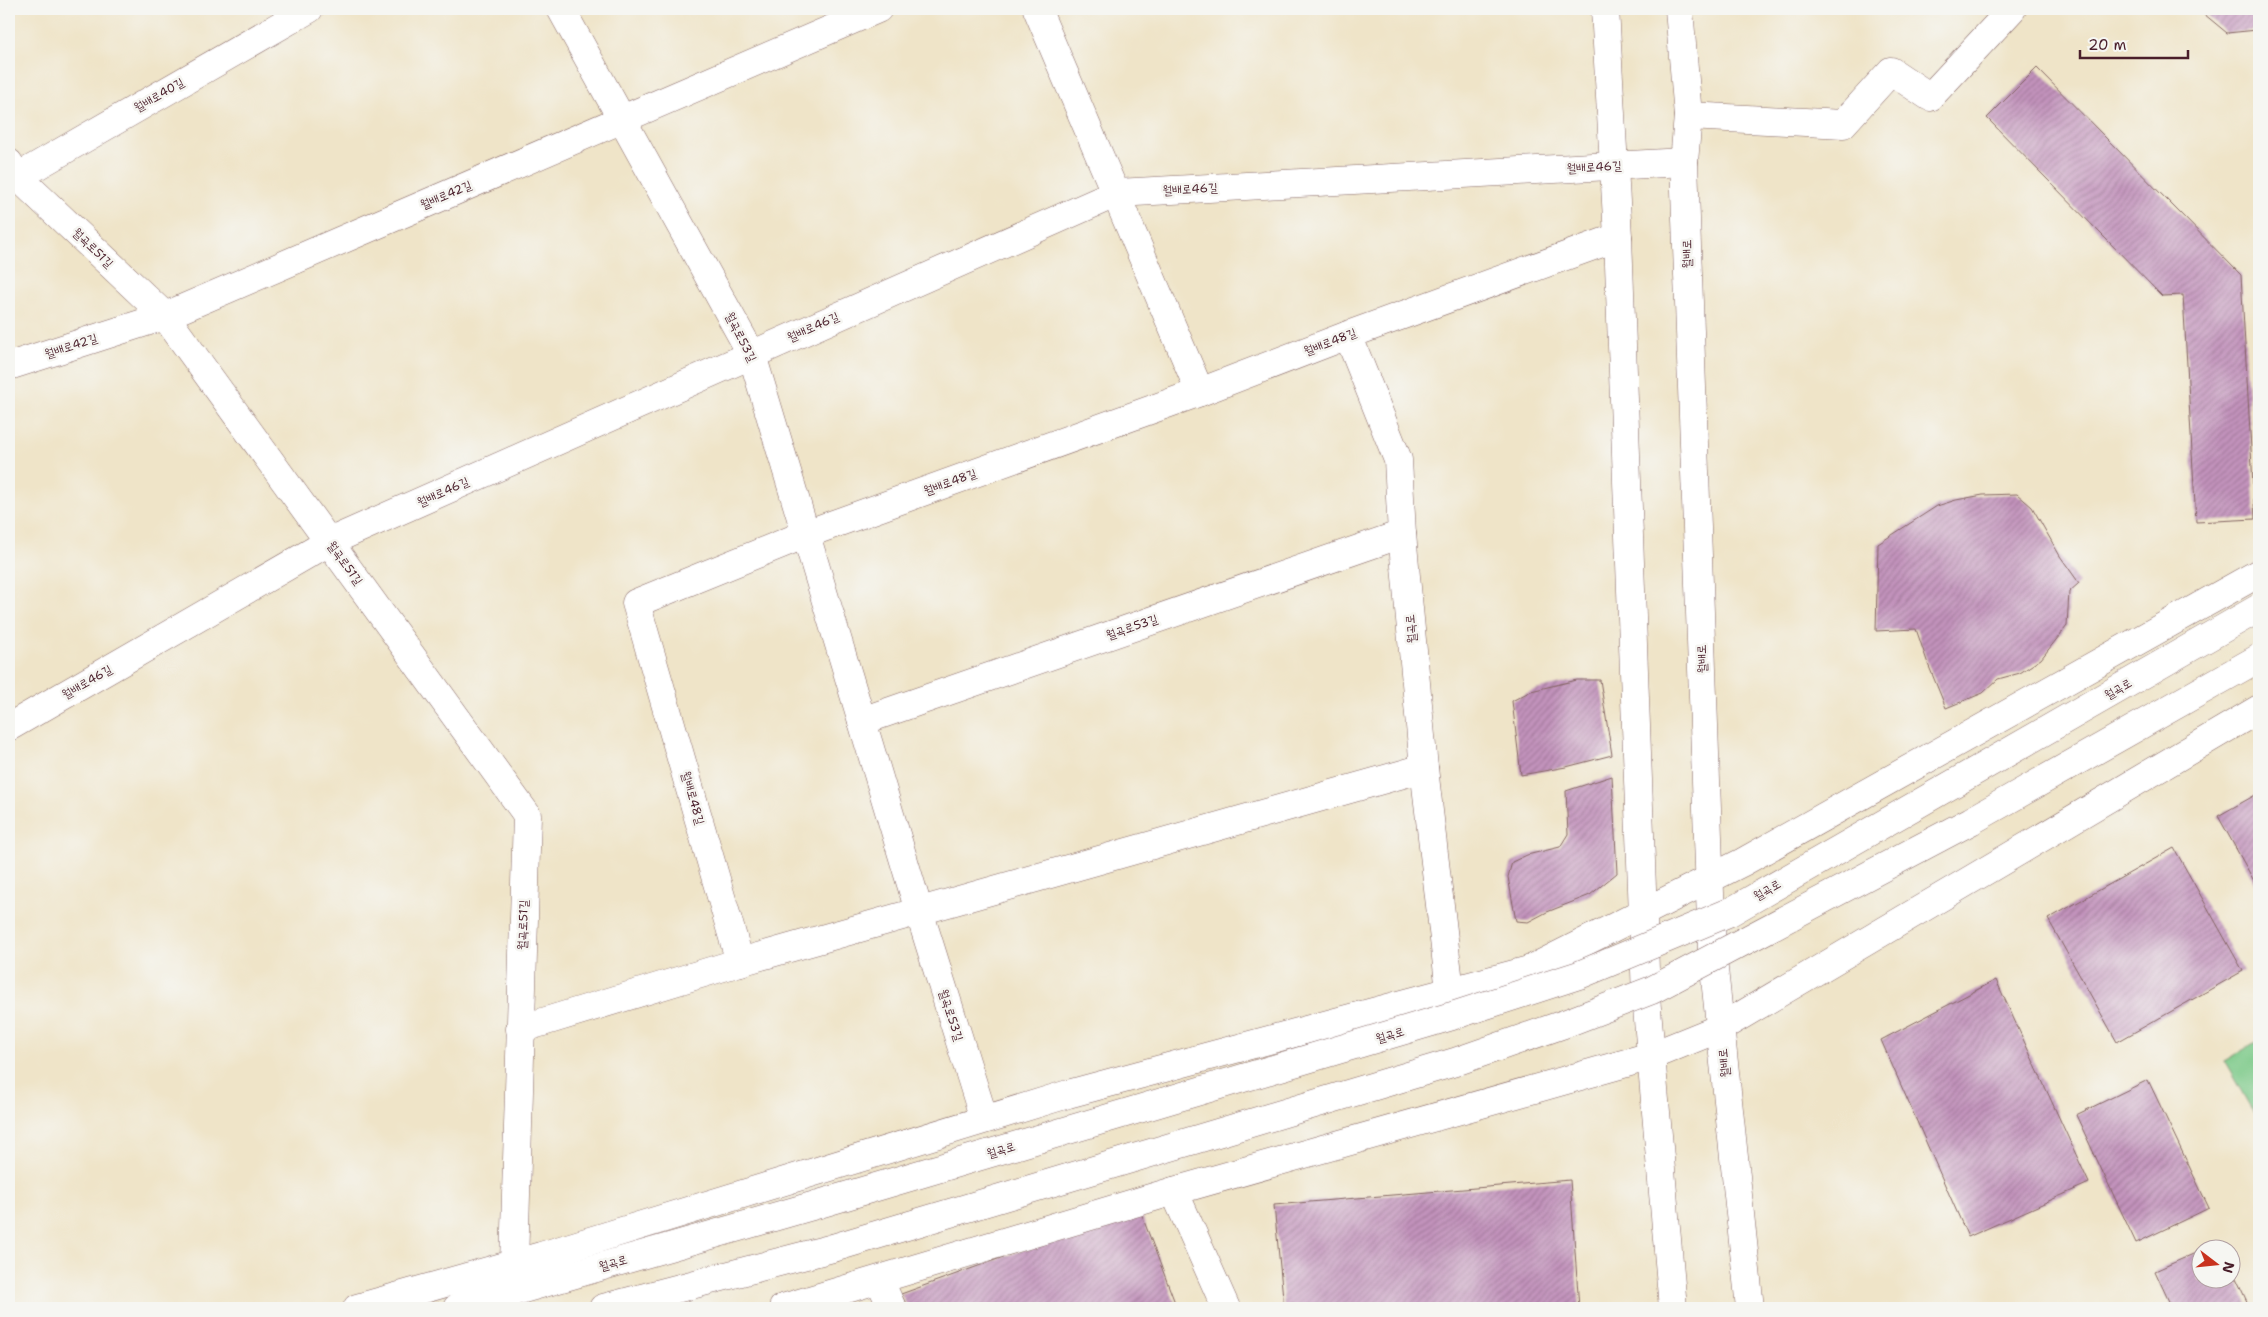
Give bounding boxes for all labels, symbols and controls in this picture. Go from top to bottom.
scale bar [2080,28,2188,60]
text: 20 m [2088,35,2127,55]
street label: 월배로40길 [131,74,187,116]
street label: 월배로46길 [1566,158,1622,176]
street label: 월배로42길 [418,177,475,213]
street label: 월배로46길 [1162,180,1218,198]
street label: 월곡로51길 [69,225,117,272]
street label: 월배로 [1679,239,1695,269]
street label: 월배로46길 [785,308,842,346]
street label: 월곡로53길 [722,309,760,365]
street label: 월배로48길 [1301,325,1359,359]
street label: 월배로42길 [43,330,100,362]
street label: 월배로48길 [921,465,979,499]
street label: 월배로46길 [415,473,472,511]
street label: 월곡로51길 [324,538,367,588]
street label: 월곡로53길 [1104,611,1160,643]
street label: 월곡로 [1402,614,1420,644]
street label: 월배로 [1693,644,1711,674]
street label: 월배로46길 [59,661,115,703]
street label: 월곡로 [2101,675,2135,703]
street label: 월배로48길 [678,769,708,827]
street label: 월곡로 [1750,876,1784,904]
street label: 월곡로51길 [514,899,532,951]
street label: 월곡로53길 [935,987,967,1043]
street label: 월곡로 [1374,1023,1406,1047]
street label: 월배로 [1715,1048,1733,1078]
street label: 월곡로 [985,1138,1017,1162]
north arrow [2190,1240,2240,1290]
street label: 월곡로 [597,1251,629,1275]
text: N [2218,1260,2239,1275]

